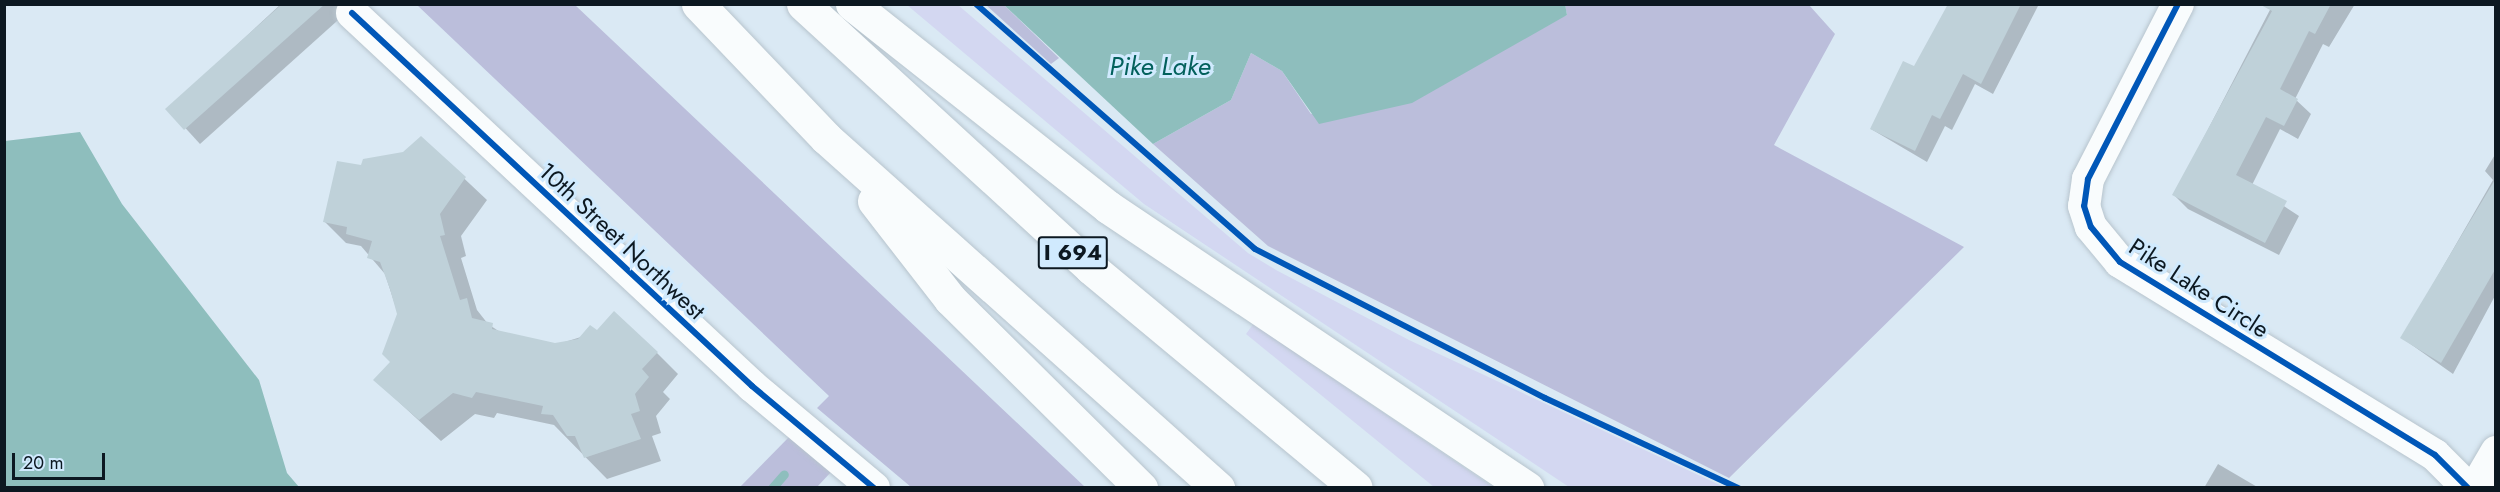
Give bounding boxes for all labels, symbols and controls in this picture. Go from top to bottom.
water label: Pike Lake [1109,51,1211,83]
street label: 10th Street Northwest [533,156,711,326]
street label: Pike Lake Circle [2124,232,2274,344]
road number: I 694 [1037,234,1109,272]
scale bar [15,441,108,479]
text: 20 m [23,450,63,476]

